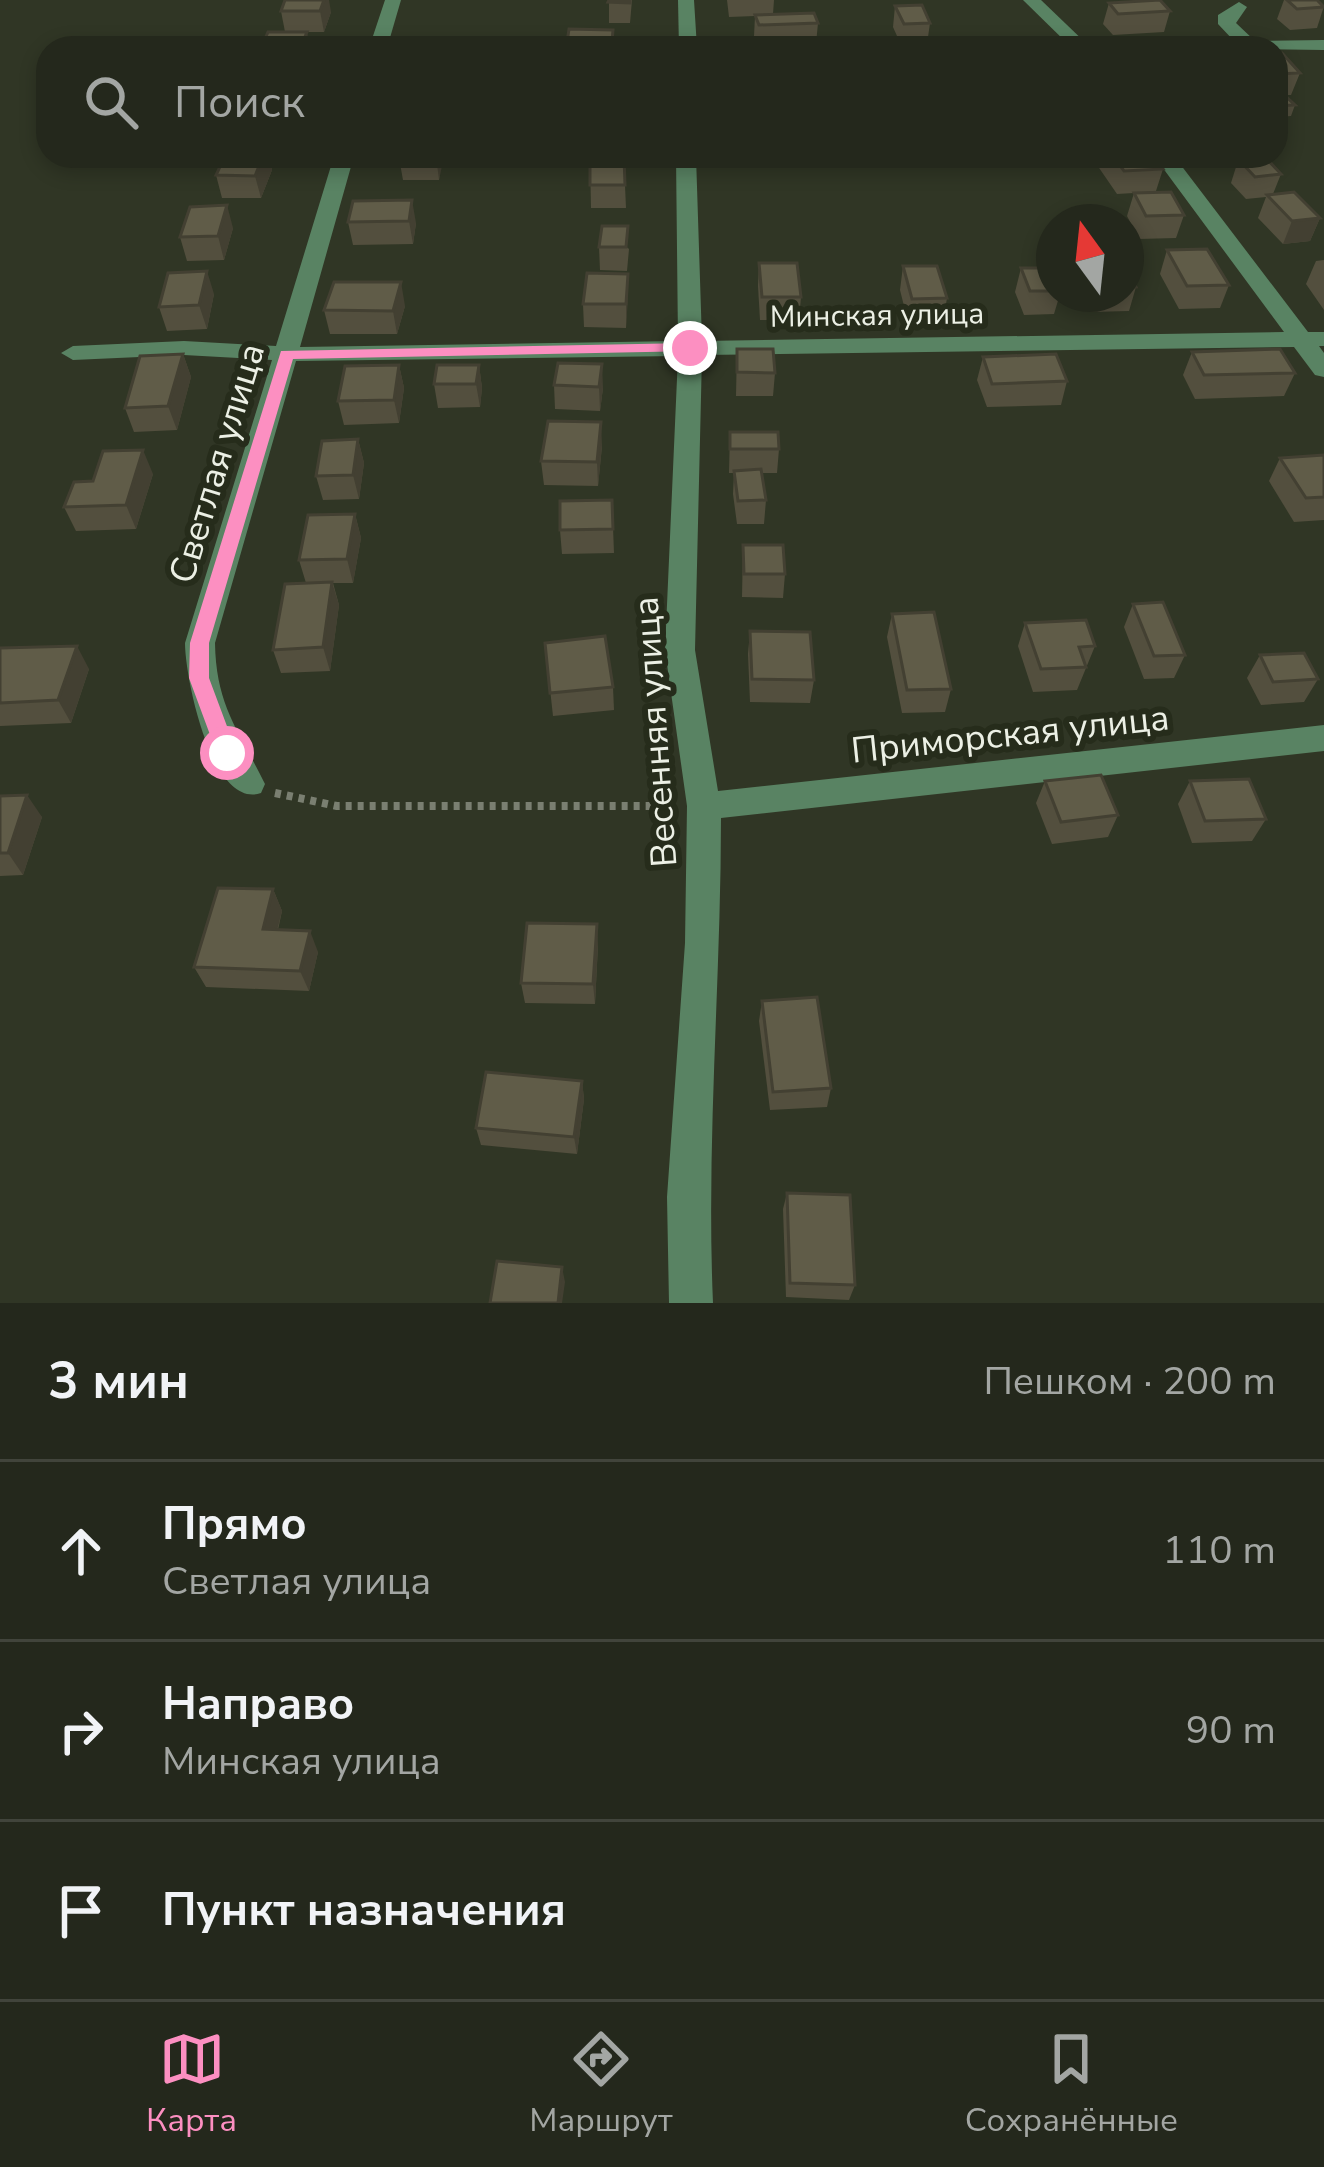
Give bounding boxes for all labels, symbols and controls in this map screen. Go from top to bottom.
search box [36,36,1288,168]
icon: search [78,69,144,135]
text: Поиск [174,72,305,133]
north arrow [1036,204,1144,312]
street label: Минская улица [769,293,985,338]
route end [663,321,717,375]
street label: Светлая улица [158,337,277,589]
street label: Весенняя улица [622,595,689,869]
street label: Приморская улица [849,693,1172,776]
route start [200,726,254,780]
text: 3 мин [48,1346,189,1416]
text: Пешком · 200 m [983,1355,1276,1408]
text: Прямо [162,1494,307,1555]
icon: ahead [48,1518,114,1584]
text: 110 m [1162,1524,1276,1577]
text: Светлая улица [162,1555,431,1608]
text: Направо [162,1674,354,1735]
icon: right [48,1698,114,1764]
text: 90 m [1186,1704,1276,1757]
text: Минская улица [162,1735,441,1788]
icon: arrive [48,1878,114,1944]
text: Пункт назначения [162,1880,566,1941]
tab: Карта [146,2026,237,2143]
tab: Маршрут [529,2026,673,2143]
tab: Сохранённые [965,2026,1178,2143]

